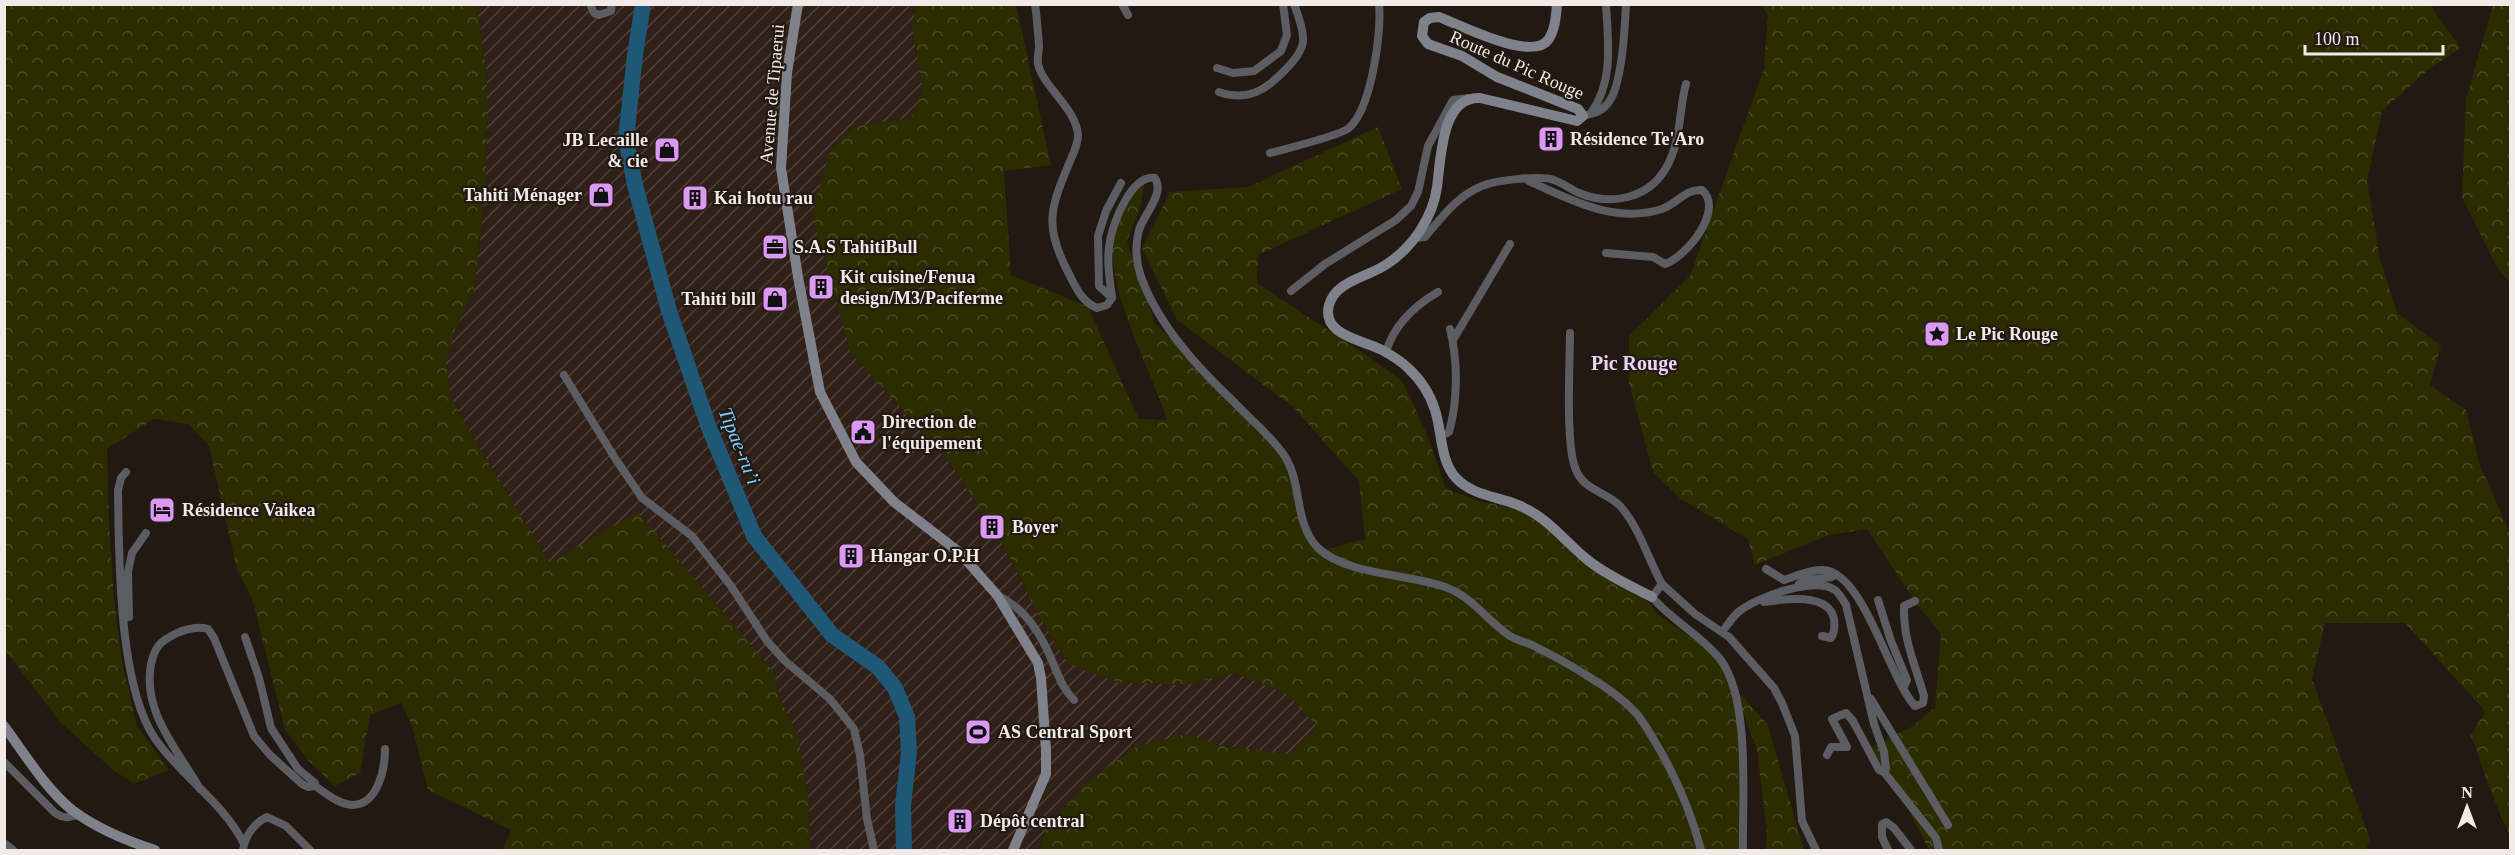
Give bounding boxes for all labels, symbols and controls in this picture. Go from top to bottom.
scale bar [2305,18,2443,56]
street label: Avenue de Tipaerui [756,23,788,165]
street label: Route du Pic Rouge [1447,26,1587,104]
text: 100 m [2314,29,2360,49]
building icon: Résidence Te'Aro [1536,124,1566,154]
place label: Résidence Te'Aro [1570,129,1704,149]
place label: JB Lecaille & cie [563,130,648,171]
shop icon: JB Lecaille & cie [652,135,682,165]
shop icon: Tahiti Ménager [586,180,616,210]
building icon: Kai hotu rau [680,183,710,213]
place label: Tahiti Ménager [463,185,582,205]
place label: Kai hotu rau [714,188,813,208]
office icon: S.A.S TahitiBull [760,232,790,262]
place label: S.A.S TahitiBull [794,237,918,257]
place label: Kit cuisine/Fenua design/M3/Paciferme [840,267,1003,308]
building icon: Kit cuisine/Fenua design/M3/Paciferme [806,272,836,302]
shop icon: Tahiti bill [760,284,790,314]
place label: Tahiti bill [681,289,756,309]
place icon: Le Pic Rouge [1922,319,1952,349]
place label: Le Pic Rouge [1956,324,2058,344]
district label: Pic Rouge [1591,352,1677,375]
water label: Tipae-ru’i [714,404,765,488]
place label: Direction de l'équipement [882,412,982,453]
public building icon: Direction de l'équipement [848,417,878,447]
hotel icon: Résidence Vaikea [147,495,177,525]
place label: Résidence Vaikea [182,500,316,520]
building icon: Boyer [977,512,1007,542]
place label: Boyer [1012,517,1058,537]
building icon: Hangar O.P.H [836,541,866,571]
place label: Hangar O.P.H [870,546,980,566]
sports icon: AS Central Sport [963,717,993,747]
place label: AS Central Sport [998,722,1132,742]
north arrow [2437,777,2497,837]
text: N [2461,784,2473,801]
building icon: Dépôt central [945,806,975,836]
place label: Dépôt central [980,811,1084,831]

